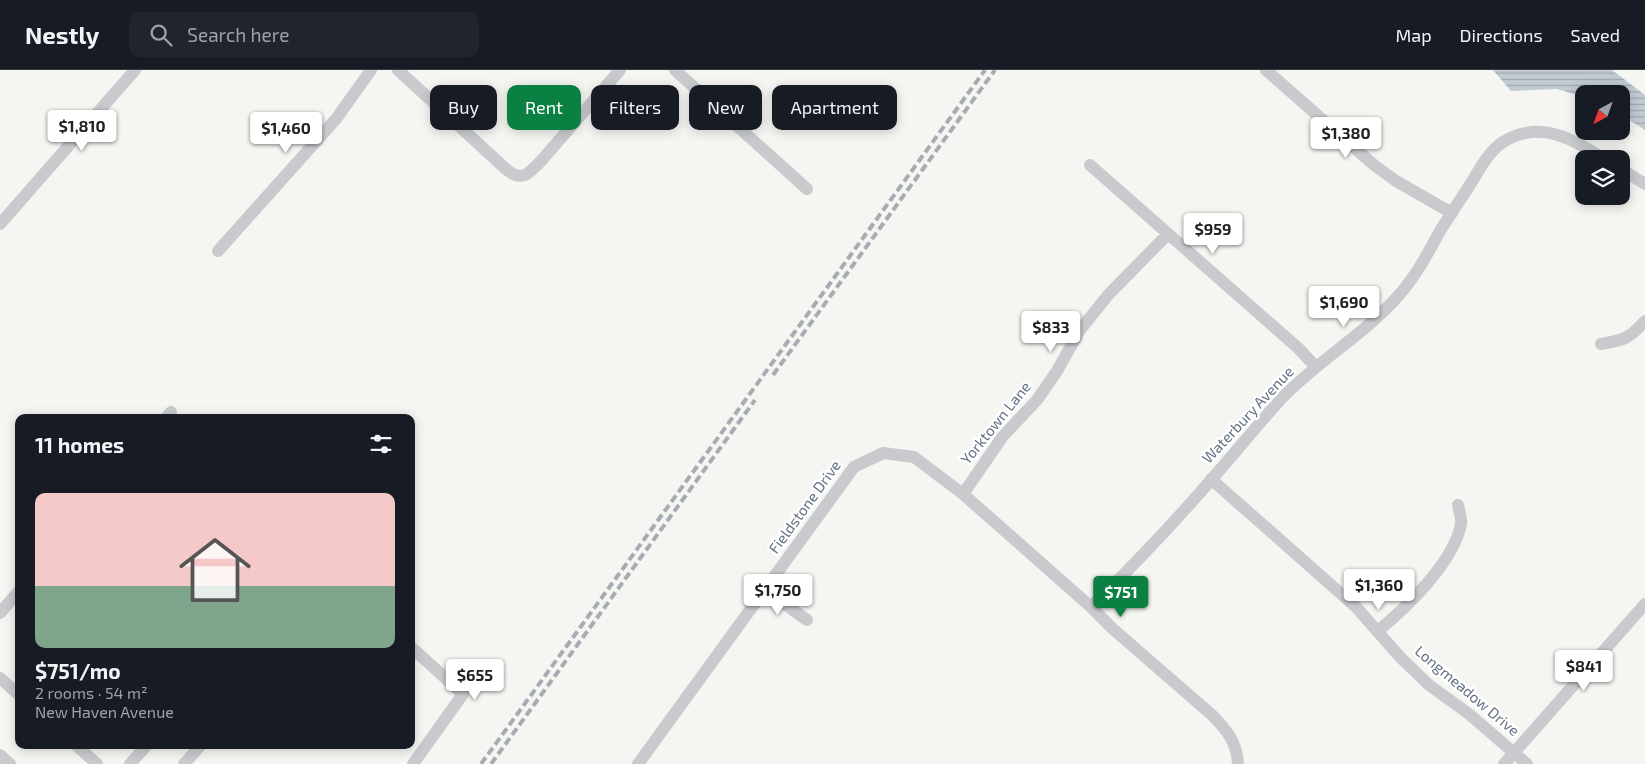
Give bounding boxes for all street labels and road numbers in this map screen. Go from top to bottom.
street label: Waterbury Avenue [1198,362,1297,467]
street label: Yorktown Lane [956,377,1034,467]
street label: Fieldstone Drive [764,456,844,556]
street label: Longmeadow Drive [1412,641,1524,739]

